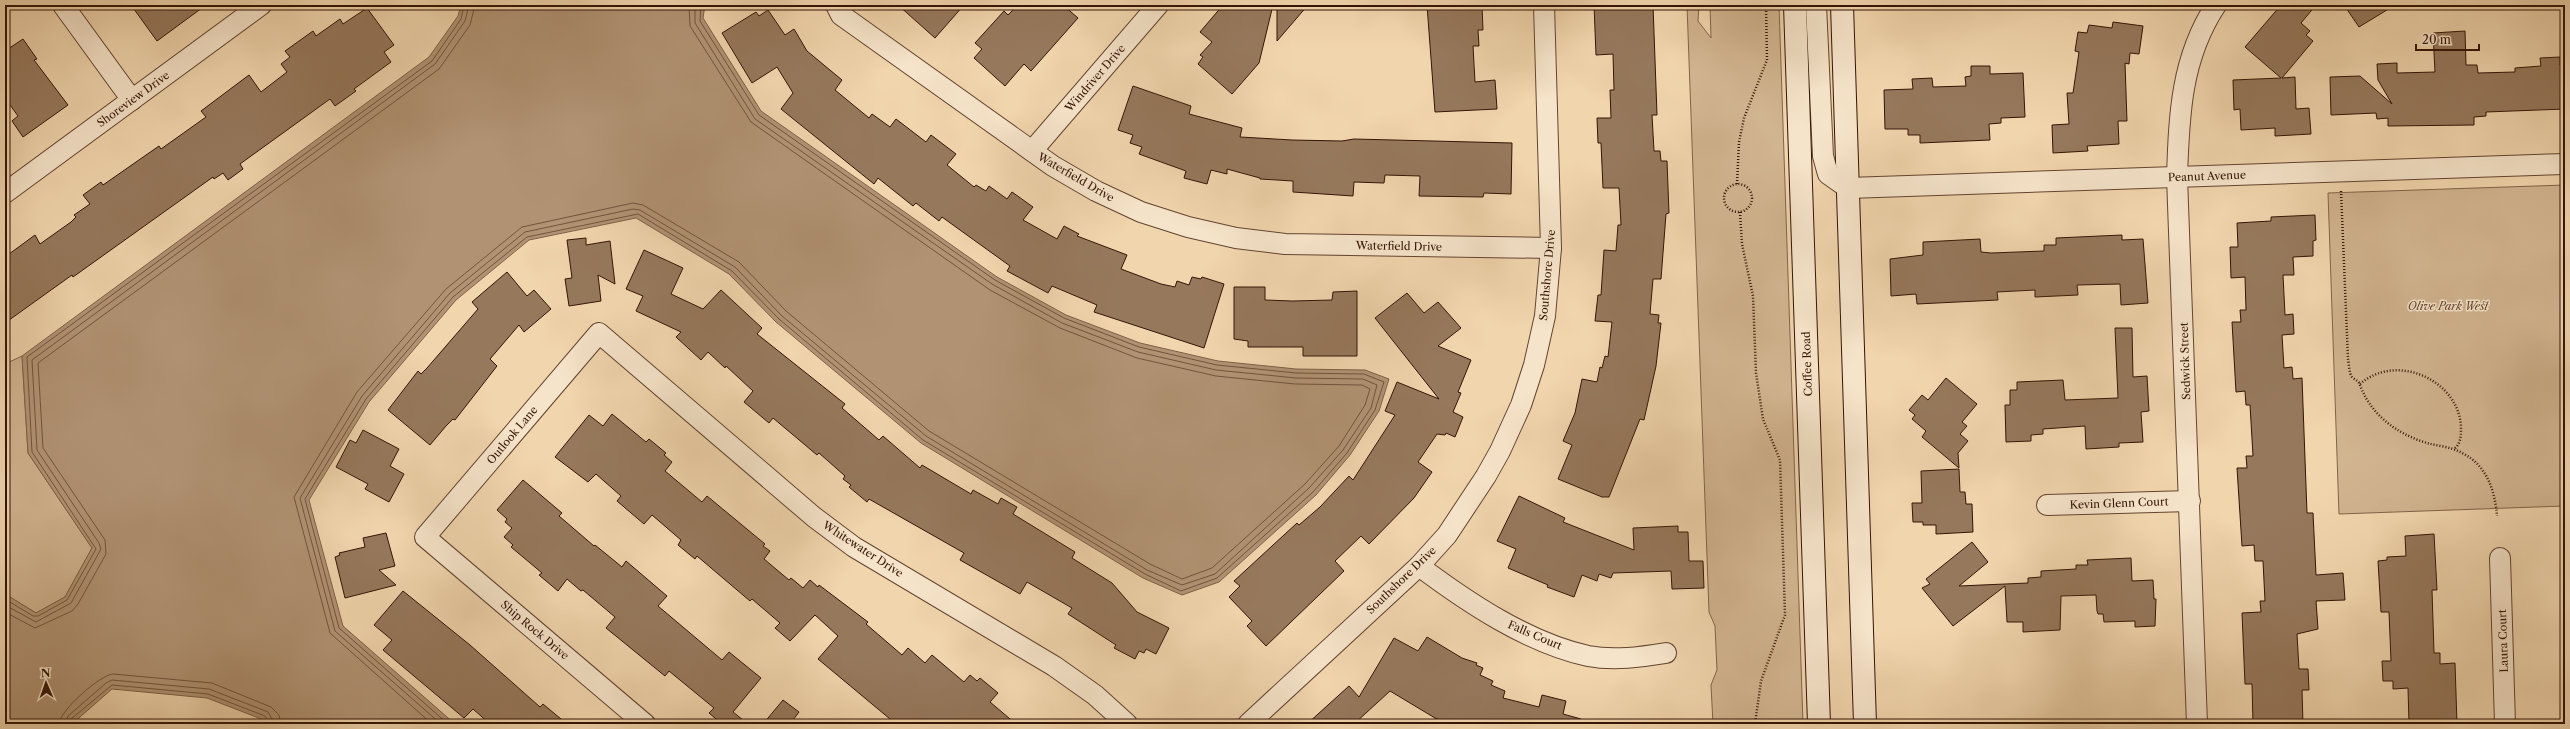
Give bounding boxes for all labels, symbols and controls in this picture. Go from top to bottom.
scale bar [2416,26,2479,52]
text: 20 m [2422,32,2451,47]
street label: Windriver Drive [1061,41,1128,115]
street label: Shoreview Drive [94,68,172,130]
street label: Waterfield Drive [1034,149,1117,205]
street label: Peanut Avenue [2168,168,2246,184]
street label: Southshore Drive [1536,229,1558,321]
street label: Waterfield Drive [1355,238,1442,254]
park label: Olive Park West [2408,299,2489,313]
street label: Sedwick Street [2177,322,2193,400]
street label: Coffee Road [1799,331,1815,397]
street label: Outlook Lane [484,403,540,467]
street label: Kevin Glenn Court [2069,494,2169,512]
street label: Whitewater Drive [819,517,906,580]
street label: Southshore Drive [1363,543,1439,617]
street label: Ship Rock Drive [498,597,572,663]
street label: Laura Court [2495,609,2511,673]
street label: Falls Court [1506,617,1564,653]
north arrow [26,663,66,703]
text: N [41,666,51,680]

